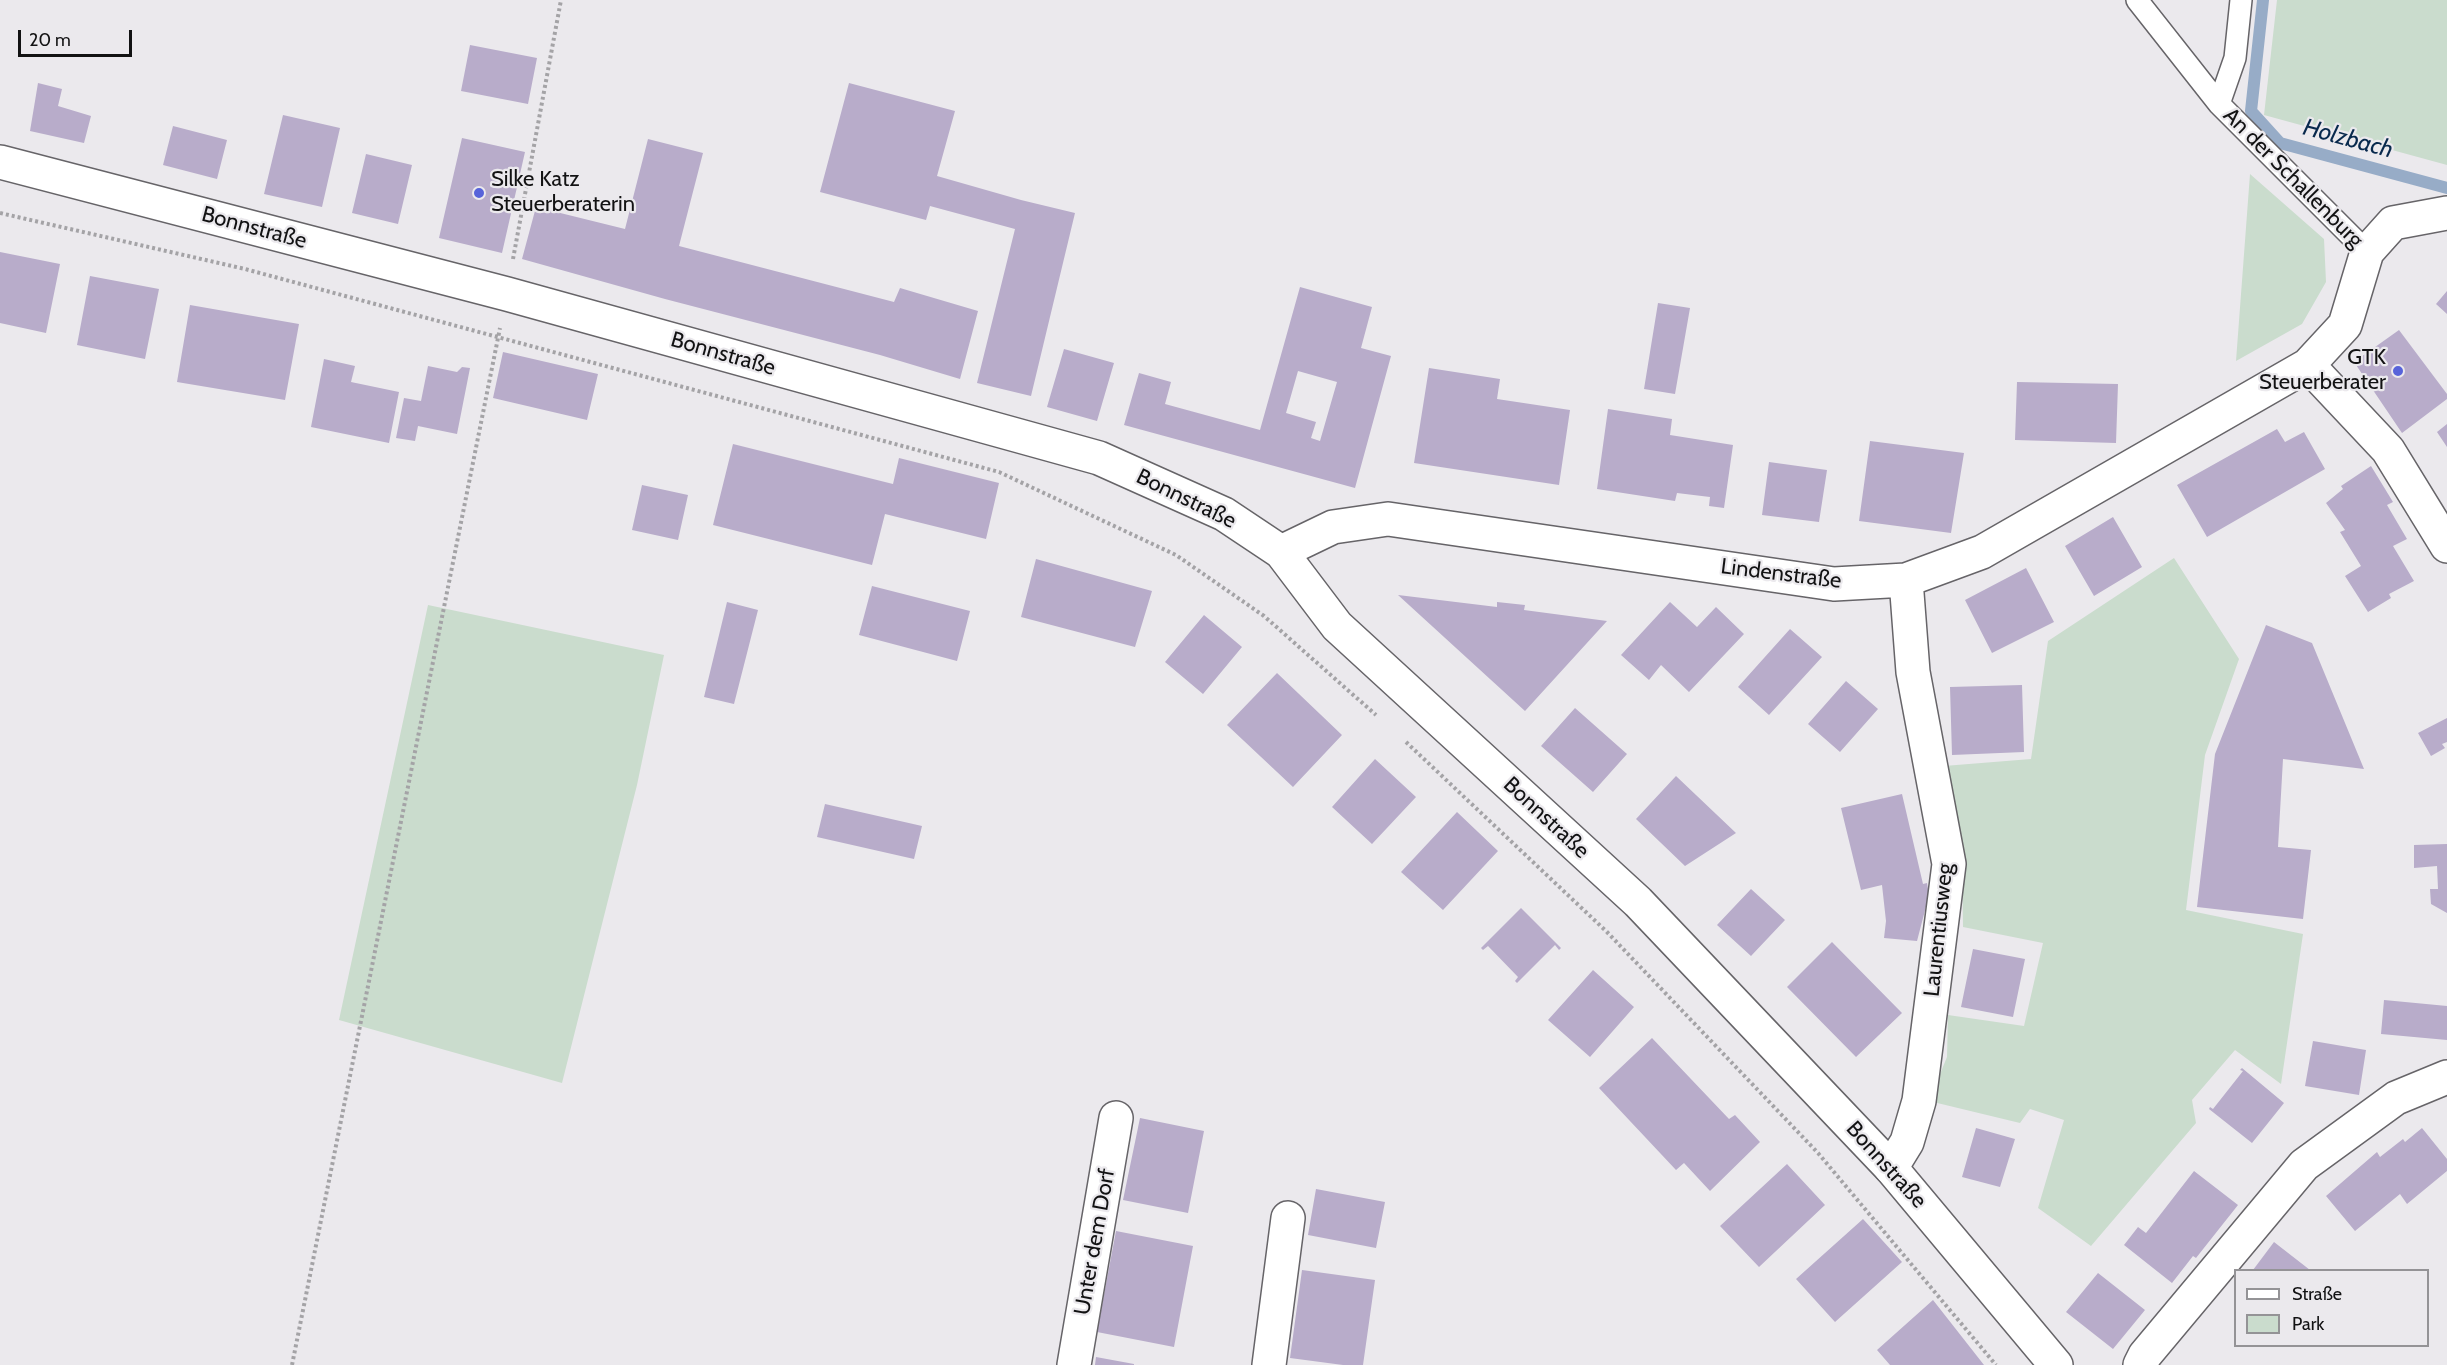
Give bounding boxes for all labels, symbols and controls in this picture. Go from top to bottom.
scale bar [21,18,135,56]
text: 20 m [29,29,71,51]
street label: An der Schallenburg [2218,103,2368,253]
water label: Holzbach [2300,113,2396,165]
place label: Silke Katz Steuerberaterin [491,167,635,218]
marker: Silke Katz Steuerberaterin [472,186,486,200]
street label: Bonnstraße [199,201,309,255]
street label: Bonnstraße [668,326,778,382]
place label: GTK Steuerberater [2259,345,2386,396]
marker: GTK Steuerberater [2391,364,2405,378]
street label: Bonnstraße [1132,464,1240,534]
street label: Lindenstraße [1719,553,1843,595]
street label: Bonnstraße [1498,772,1594,864]
street label: Laurentiusweg [1919,862,1959,998]
street label: Bonnstraße [1840,1116,1932,1214]
street label: Unter dem Dorf [1069,1167,1121,1317]
legend [2234,1269,2429,1347]
text: Straße [2292,1283,2342,1305]
text: Park [2292,1313,2324,1335]

